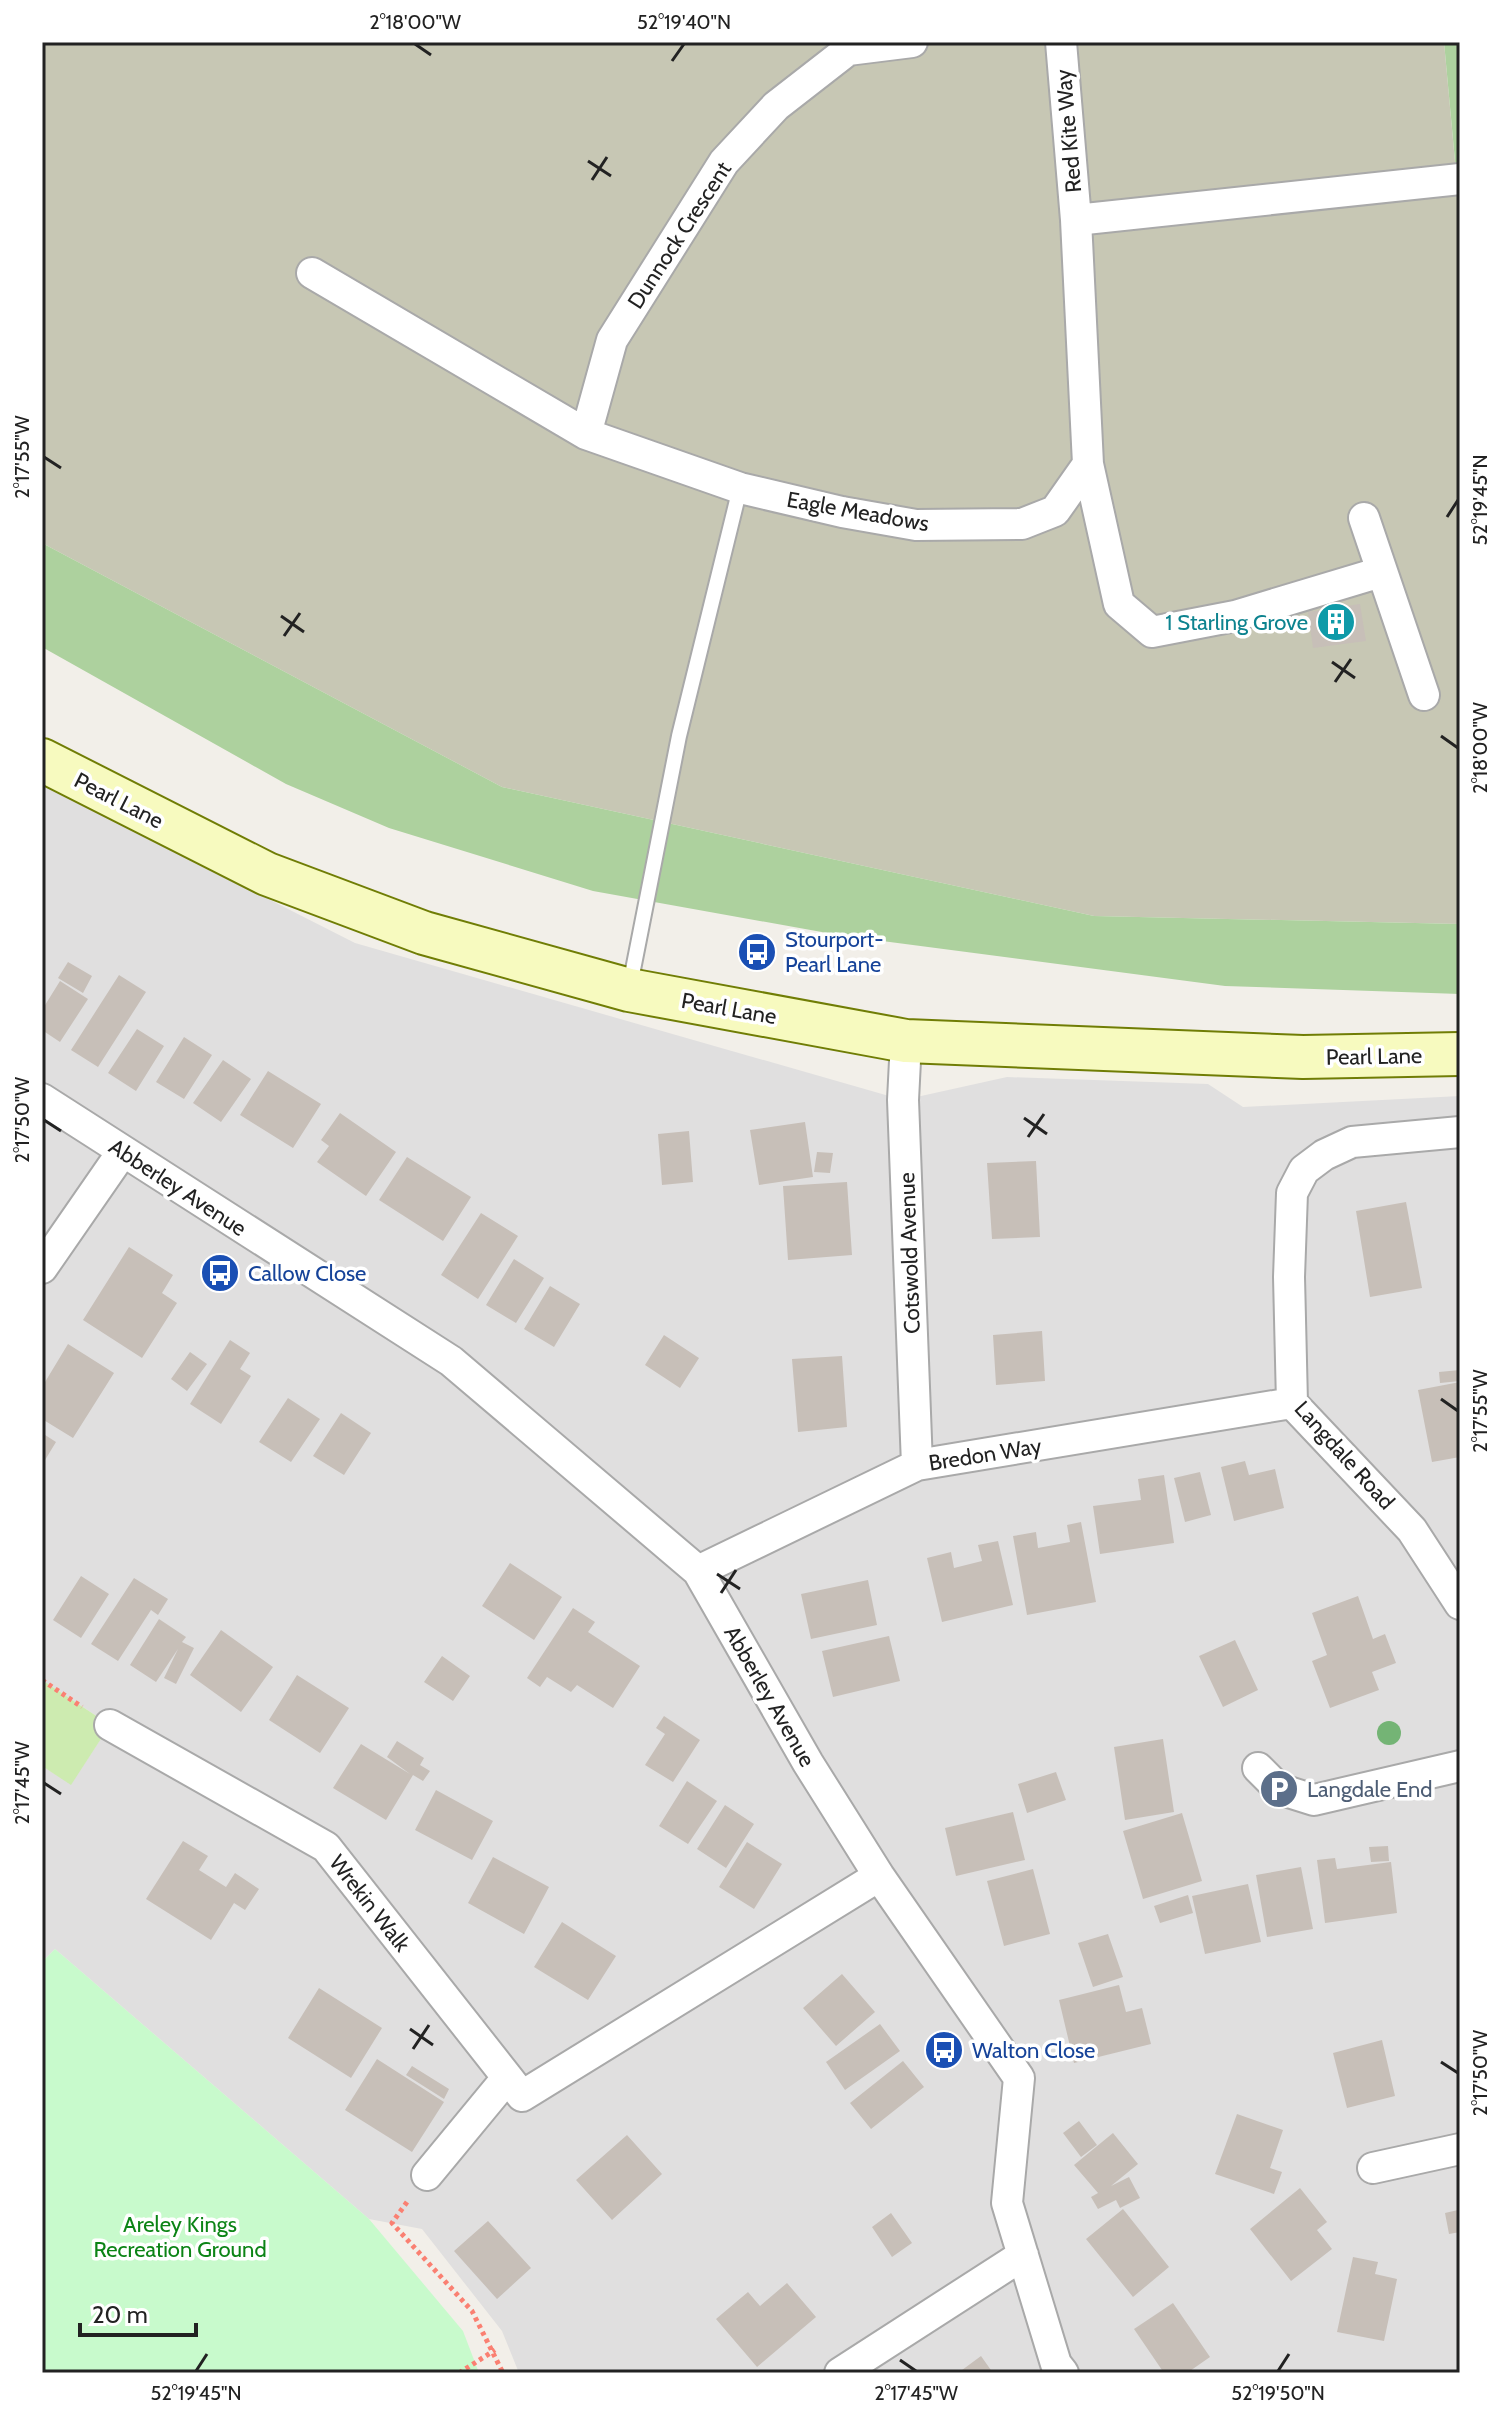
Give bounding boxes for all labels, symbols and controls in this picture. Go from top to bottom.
text: 2°18'00"W [369,10,461,34]
text: 52°19'40"N [637,10,731,34]
street label: Red Kite Way [1050,68,1087,194]
street label: Dunnock Crescent [622,156,737,314]
text: 2°17'55"W [10,415,34,499]
text: 52°19'45"N [1468,455,1492,545]
street label: Eagle Meadows [785,486,931,537]
building icon: 1 Starling Grove [1315,601,1357,643]
place label: 1 Starling Grove [1165,609,1308,636]
text: 2°18'00"W [1468,702,1492,794]
street label: Pearl Lane [70,767,168,834]
place label: Stourport- Pearl Lane [785,926,883,978]
bus stop icon: Stourport- Pearl Lane [736,931,778,973]
street label: Pearl Lane [679,987,779,1030]
street label: Pearl Lane [1326,1042,1422,1071]
text: 2°17'50"W [10,1077,34,1163]
street label: Abberley Avenue [104,1133,251,1242]
street label: Cotswold Avenue [893,1172,926,1334]
bus stop icon: Callow Close [199,1252,241,1294]
place label: Callow Close [248,1260,366,1287]
text: 2°17'55"W [1468,1369,1492,1453]
street label: Langdale Road [1289,1396,1400,1515]
street label: Bredon Way [927,1432,1043,1477]
street label: Abberley Avenue [718,1621,821,1772]
text: 2°17'45"W [10,1741,34,1825]
parking icon: Langdale End [1258,1768,1300,1810]
place label: Langdale End [1307,1776,1432,1803]
street label: Wrekin Walk [323,1850,416,1957]
bus stop icon: Walton Close [923,2029,965,2071]
text: 2°17'50"W [1468,2030,1492,2116]
place label: Walton Close [972,2037,1095,2064]
park label: Areley Kings Recreation Ground [93,2211,267,2263]
scale bar [80,2287,196,2337]
text: 20 m [92,2300,148,2329]
text: 52°19'45"N [151,2381,241,2405]
text: 2°17'45"W [874,2381,958,2405]
text: 52°19'50"N [1231,2381,1325,2405]

